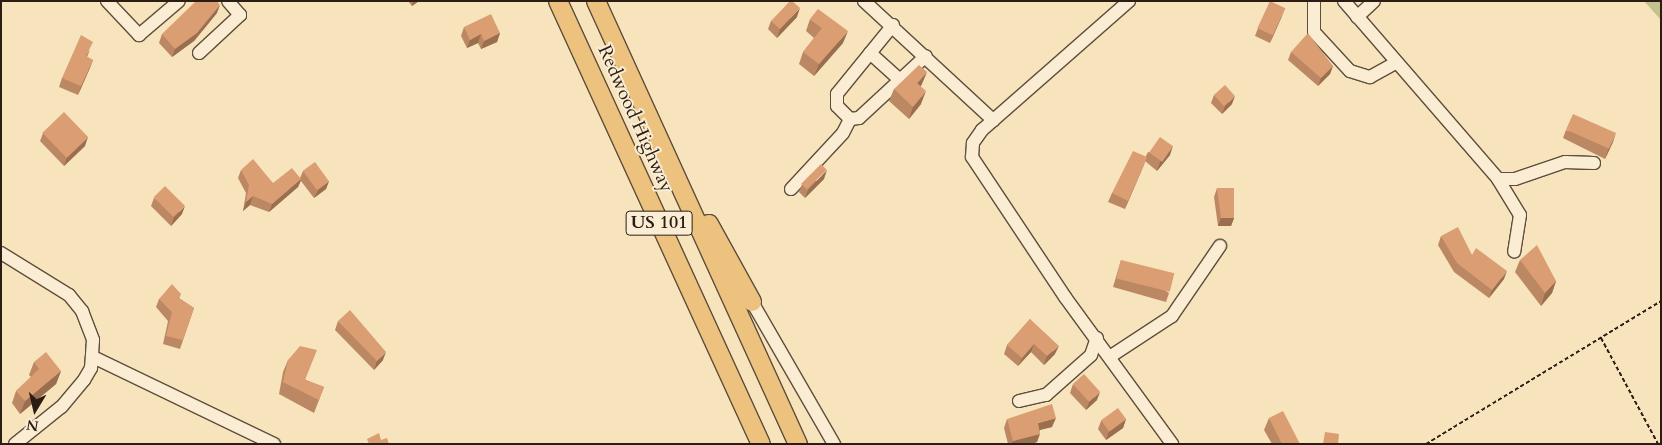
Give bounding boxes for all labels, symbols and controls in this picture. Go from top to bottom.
street label: Redwood Highway [592,42,678,196]
road number: US 101 [625,208,693,238]
north arrow [10,385,60,435]
text: N [25,415,40,436]

